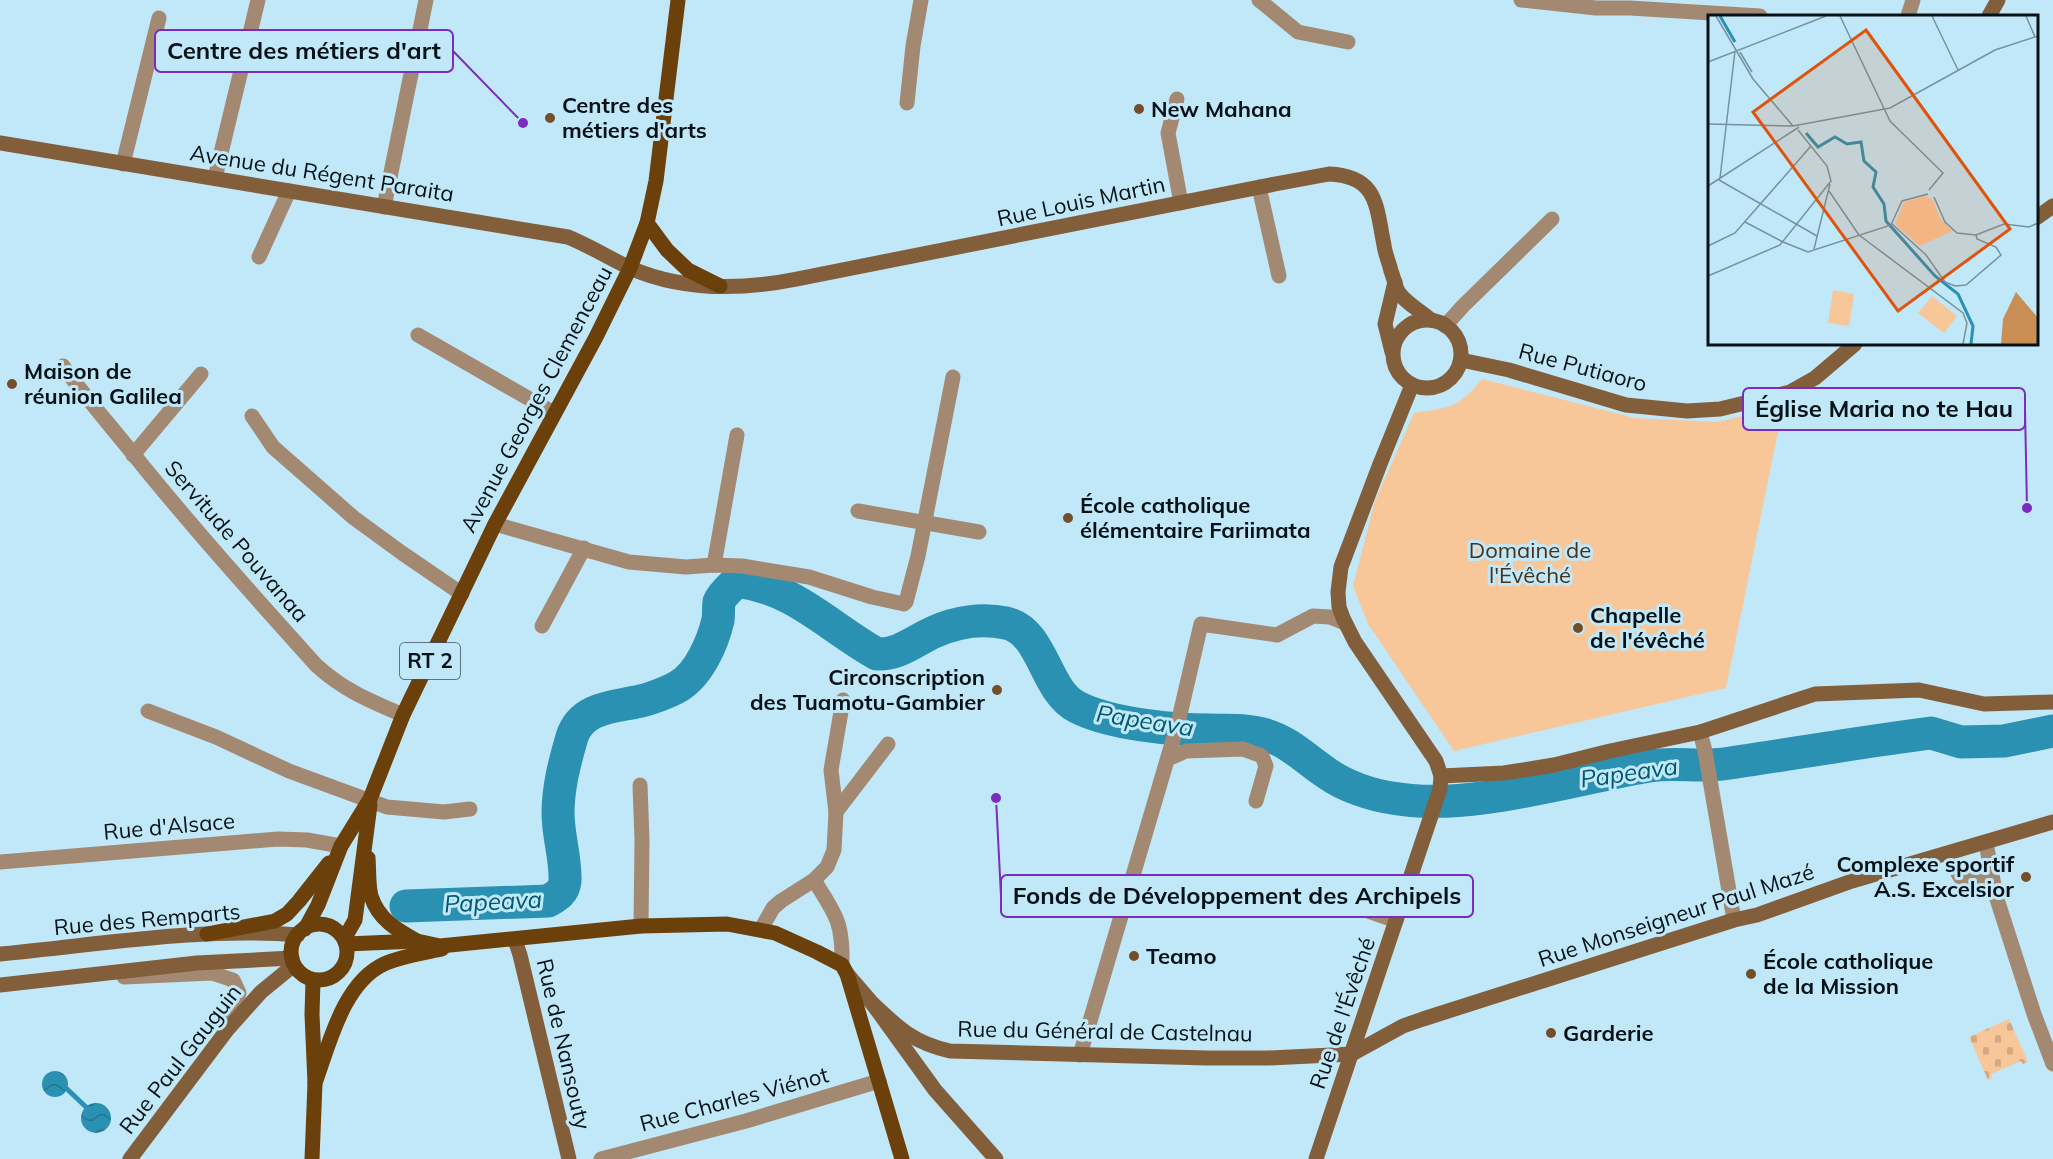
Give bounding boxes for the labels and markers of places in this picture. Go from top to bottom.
callout: Centre des métiers d'art [155,30,453,72]
place label: Centre des métiers d'arts [562,91,707,144]
place label: New Mahana [1151,95,1292,123]
marker: New Mahana [1132,102,1146,116]
marker: Centre des métiers d'arts [543,111,557,125]
place label: Maison de réunion Galilea [24,357,182,410]
marker: Maison de réunion Galilea [5,377,19,391]
callout: Église Maria no te Hau [1743,388,2025,430]
place label: École catholique élémentaire Fariimata [1080,491,1311,544]
marker: École catholique élémentaire Fariimata [1061,511,1075,525]
place label: Chapelle de l'évêché [1590,601,1705,654]
marker: Chapelle de l'évêché [1571,621,1585,635]
place label: Circonscription des Tuamotu-Gambier [750,663,985,716]
marker: Circonscription des Tuamotu-Gambier [990,683,1004,697]
place label: Complexe sportif A.S. Excelsior [1837,850,2015,903]
marker: Complexe sportif A.S. Excelsior [2019,870,2033,884]
callout: Fonds de Développement des Archipels [1001,875,1473,917]
place label: Teamo [1146,942,1216,970]
place label: École catholique de la Mission [1763,947,1933,1000]
marker: Teamo [1127,949,1141,963]
marker: École catholique de la Mission [1744,967,1758,981]
place label: Garderie [1563,1019,1654,1047]
marker: Garderie [1544,1026,1558,1040]

